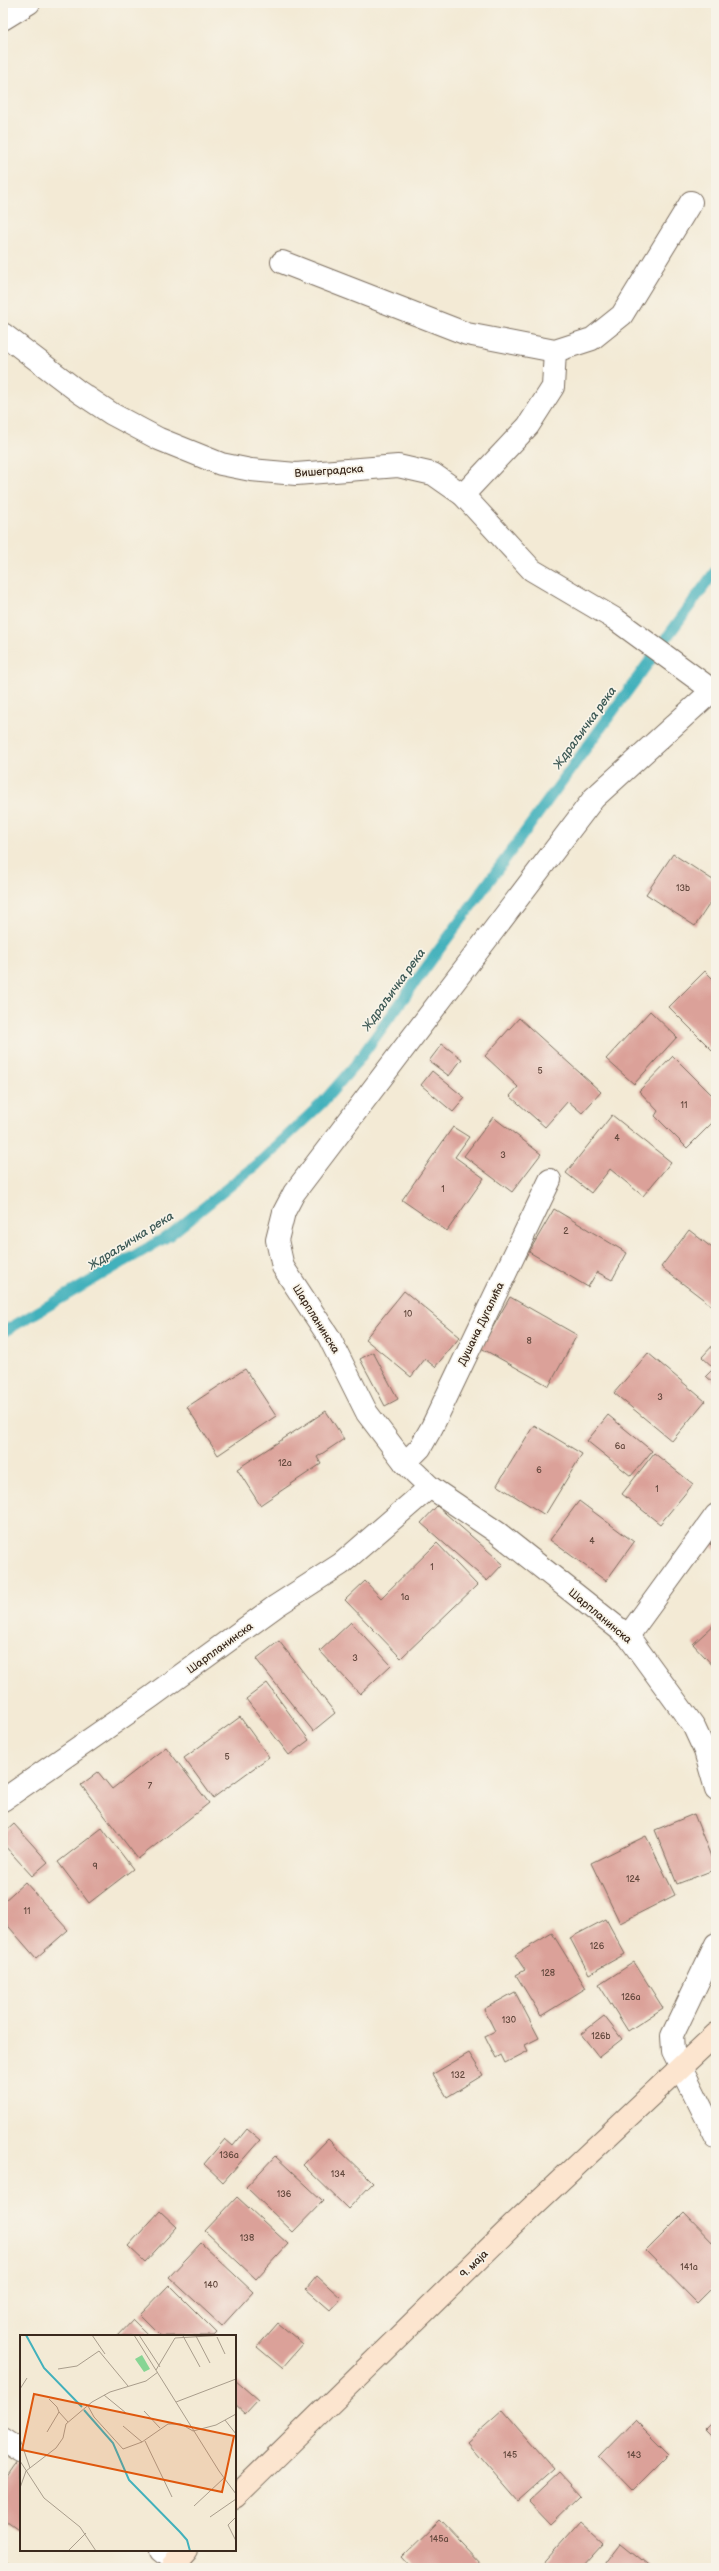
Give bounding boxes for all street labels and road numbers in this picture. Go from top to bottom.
street label: Вишеградска [294,462,364,480]
street label: Душана Дугалића [455,1280,507,1368]
street label: Шарпланинска [290,1282,343,1356]
street label: Шарпланинска [566,1586,635,1647]
street label: Шарпланинска [184,1619,256,1676]
street label: 9. маја [457,2247,491,2281]

